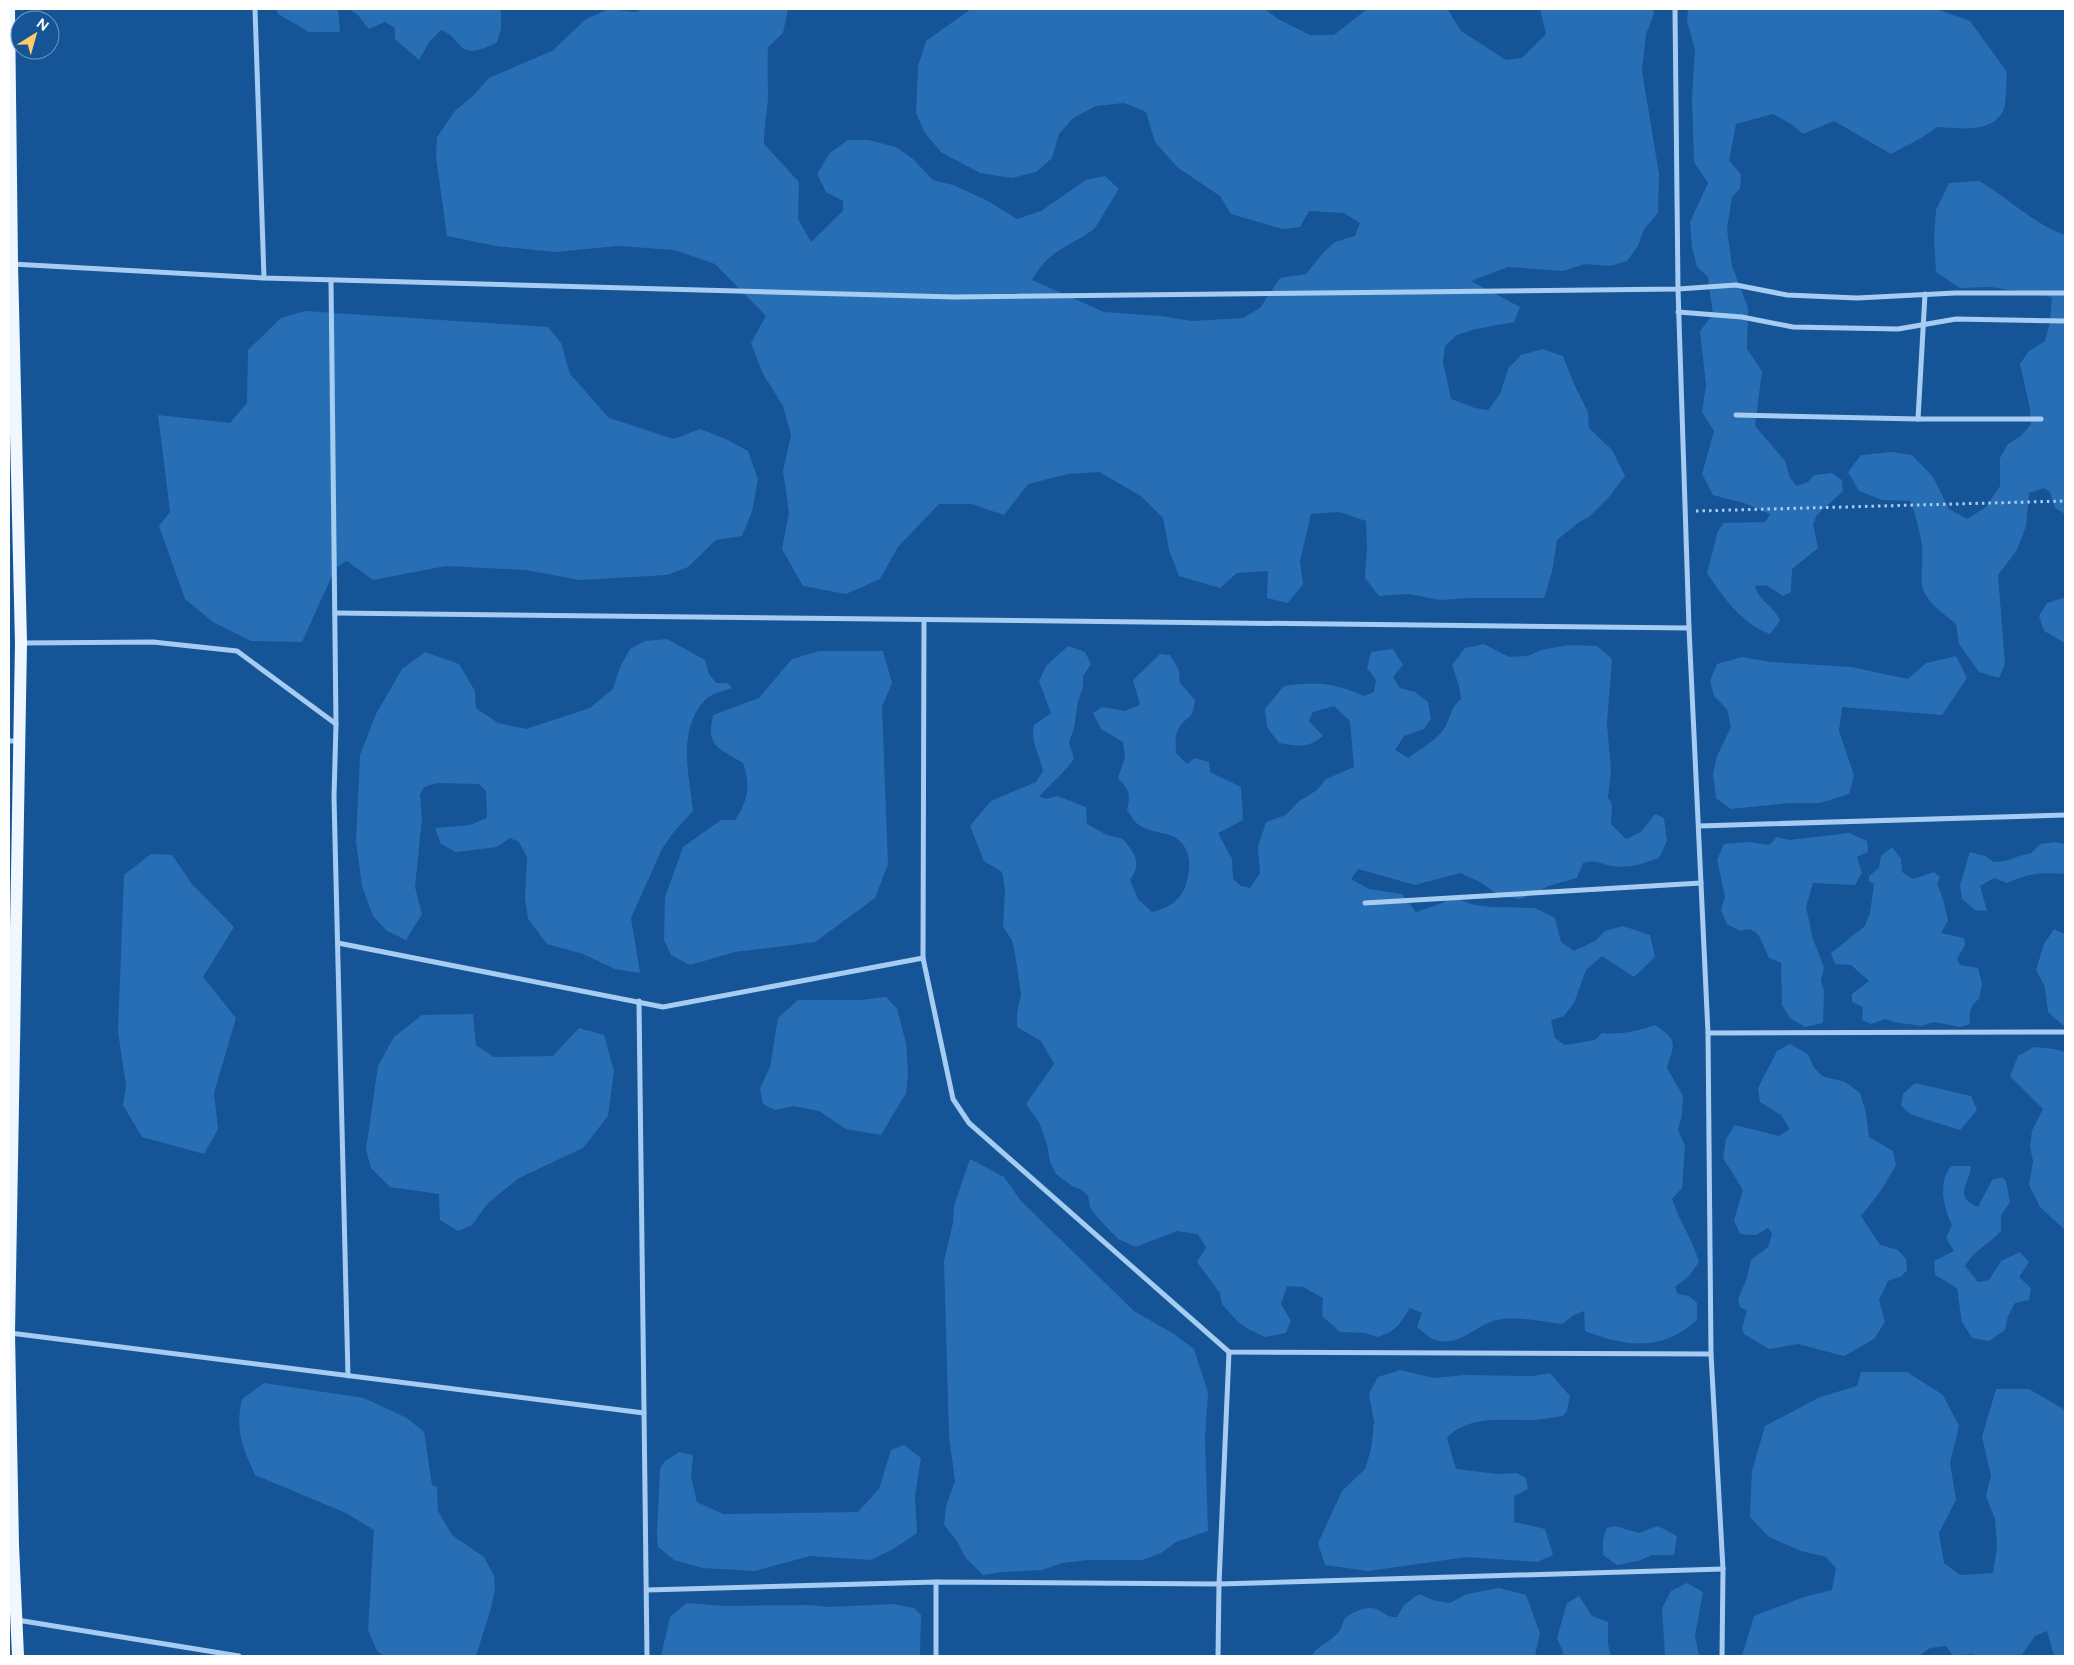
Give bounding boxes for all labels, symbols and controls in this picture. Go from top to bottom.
north arrow [10,10,60,60]
text: N [33,15,52,35]

